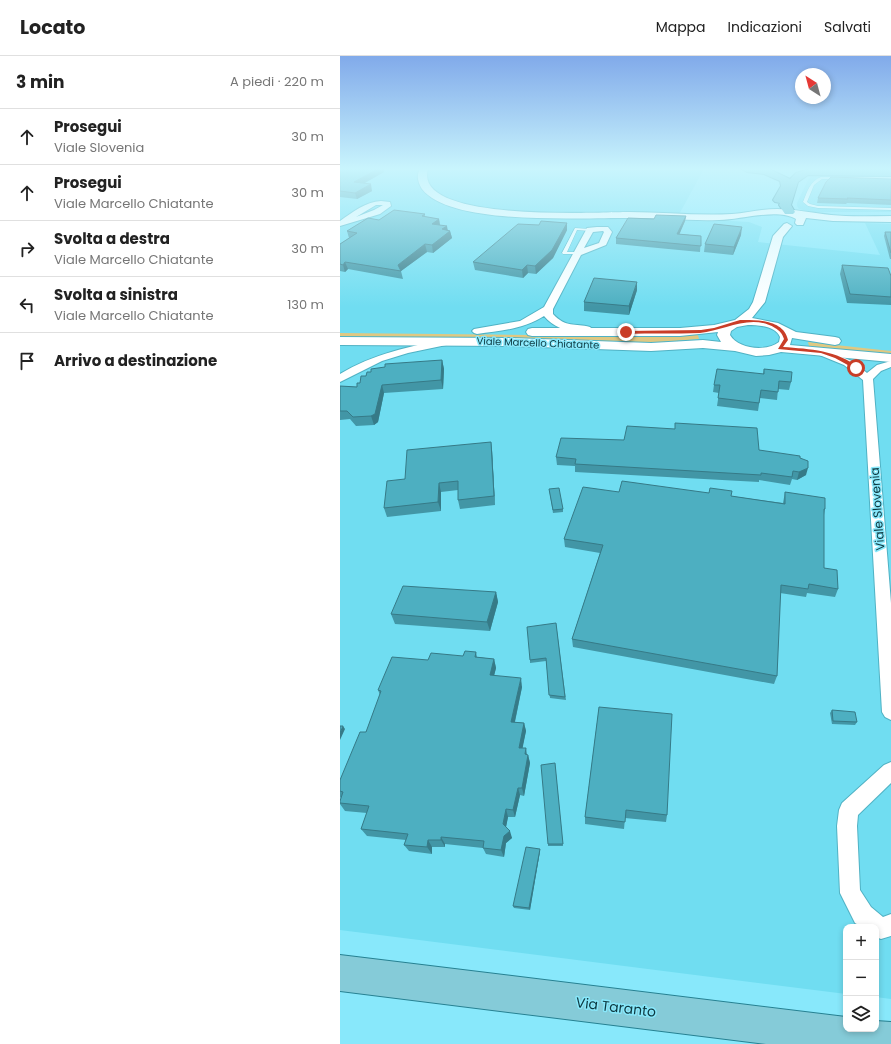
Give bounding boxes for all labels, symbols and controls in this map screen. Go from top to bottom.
text: Locato [20,14,85,41]
text: Mappa [656,17,706,37]
text: Indicazioni [728,17,802,37]
text: Salvati [824,17,871,37]
north arrow [795,68,831,104]
text: 3 min [16,70,64,94]
text: A piedi · 220 m [230,72,324,91]
text: Prosegui [54,116,122,137]
icon: ahead [16,126,38,148]
text: 30 m [291,127,324,146]
text: Viale Slovenia [54,138,144,157]
text: Prosegui [54,172,122,193]
icon: ahead [16,182,38,204]
text: 30 m [291,183,324,202]
text: Viale Marcello Chiatante [54,194,213,213]
text: Svolta a destra [54,228,170,249]
icon: right [16,238,38,260]
text: 30 m [291,239,324,258]
text: Viale Marcello Chiatante [54,250,213,269]
text: Svolta a sinistra [54,284,178,305]
icon: left [16,294,38,316]
text: 130 m [287,295,324,314]
text: Viale Marcello Chiatante [54,306,213,325]
route end [617,323,635,341]
street label: Viale Marcello Chiatante [476,333,600,353]
icon: arrive [16,350,38,372]
text: Arrivo a destinazione [54,350,217,371]
route start [847,359,865,377]
street label: Viale Slovenia [866,467,888,551]
map controls [843,924,879,1032]
button: + [843,924,879,960]
button: − [843,960,879,996]
street label: Via Taranto [575,992,657,1022]
button: layers [843,996,879,1032]

